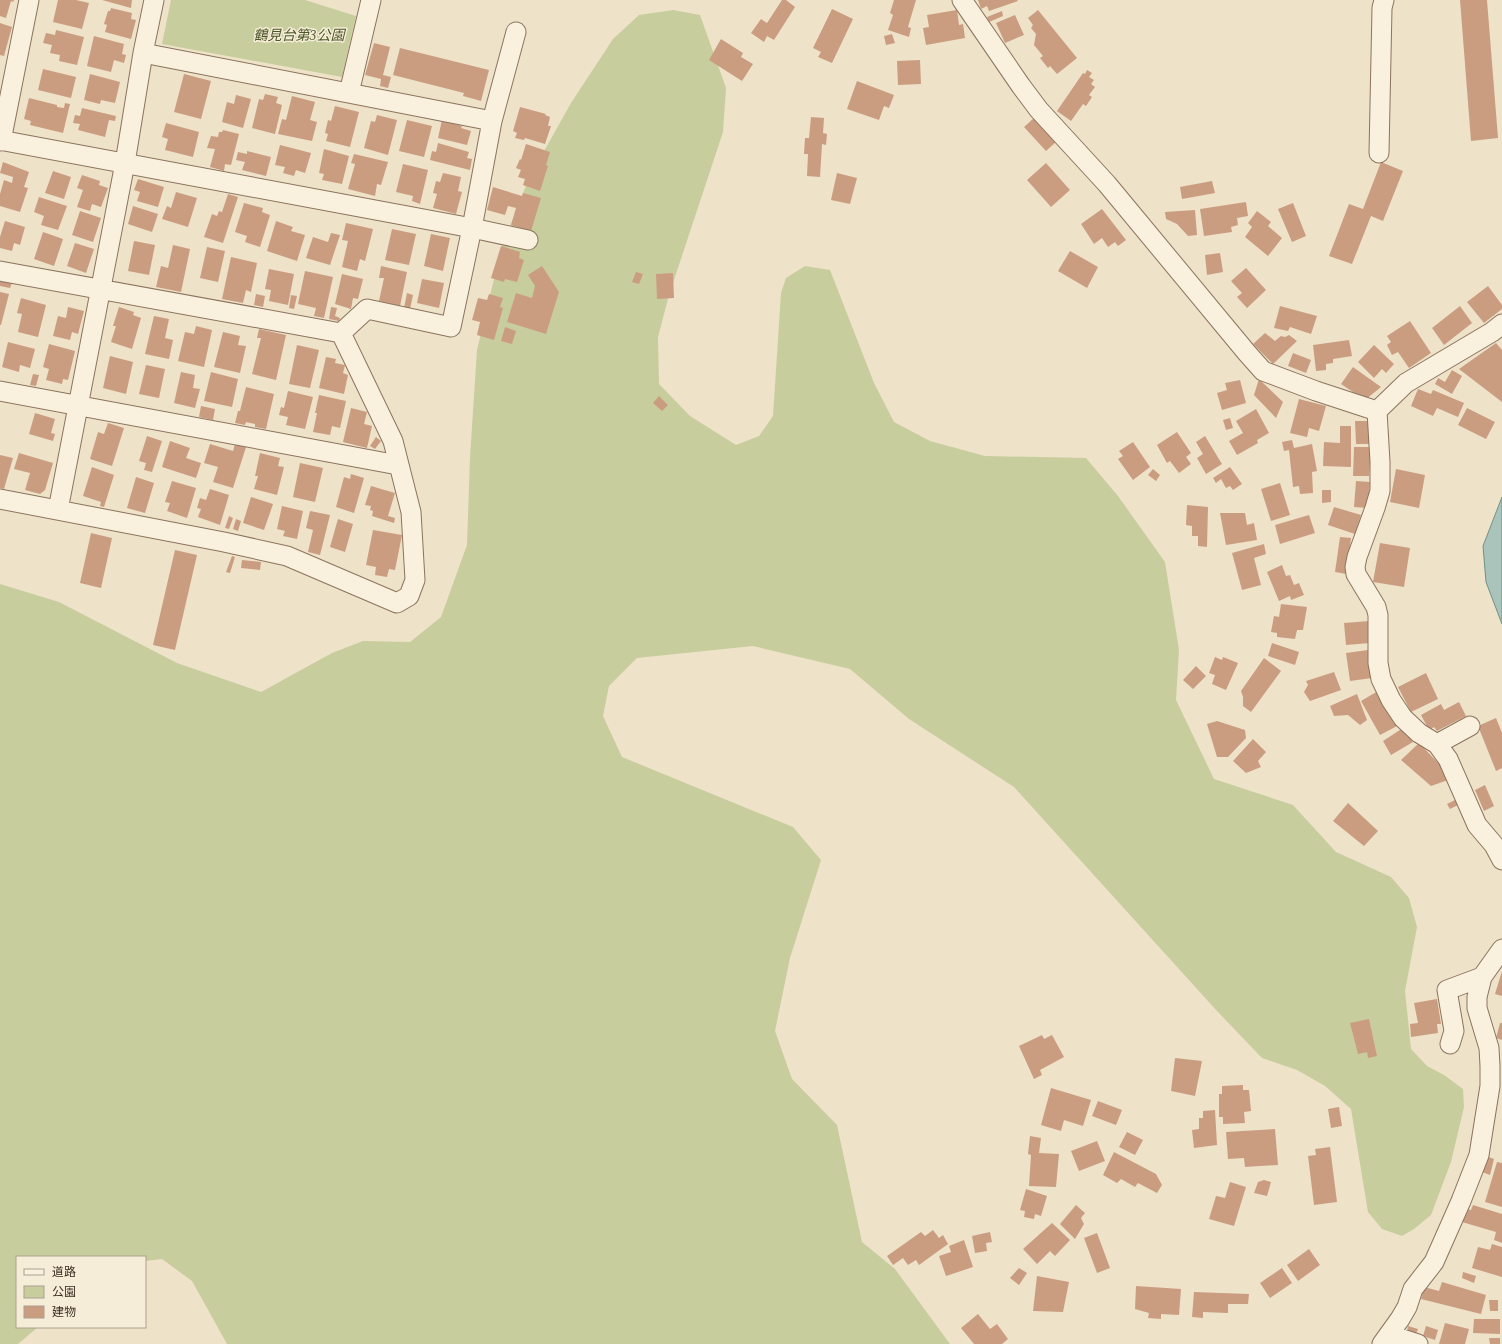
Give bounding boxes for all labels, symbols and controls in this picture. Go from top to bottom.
park label: 鶴見台第3公園 [254,25,346,46]
legend [16,1256,146,1328]
text: 道路 [52,1263,76,1282]
text: 公園 [52,1283,76,1302]
text: 建物 [52,1303,76,1322]

